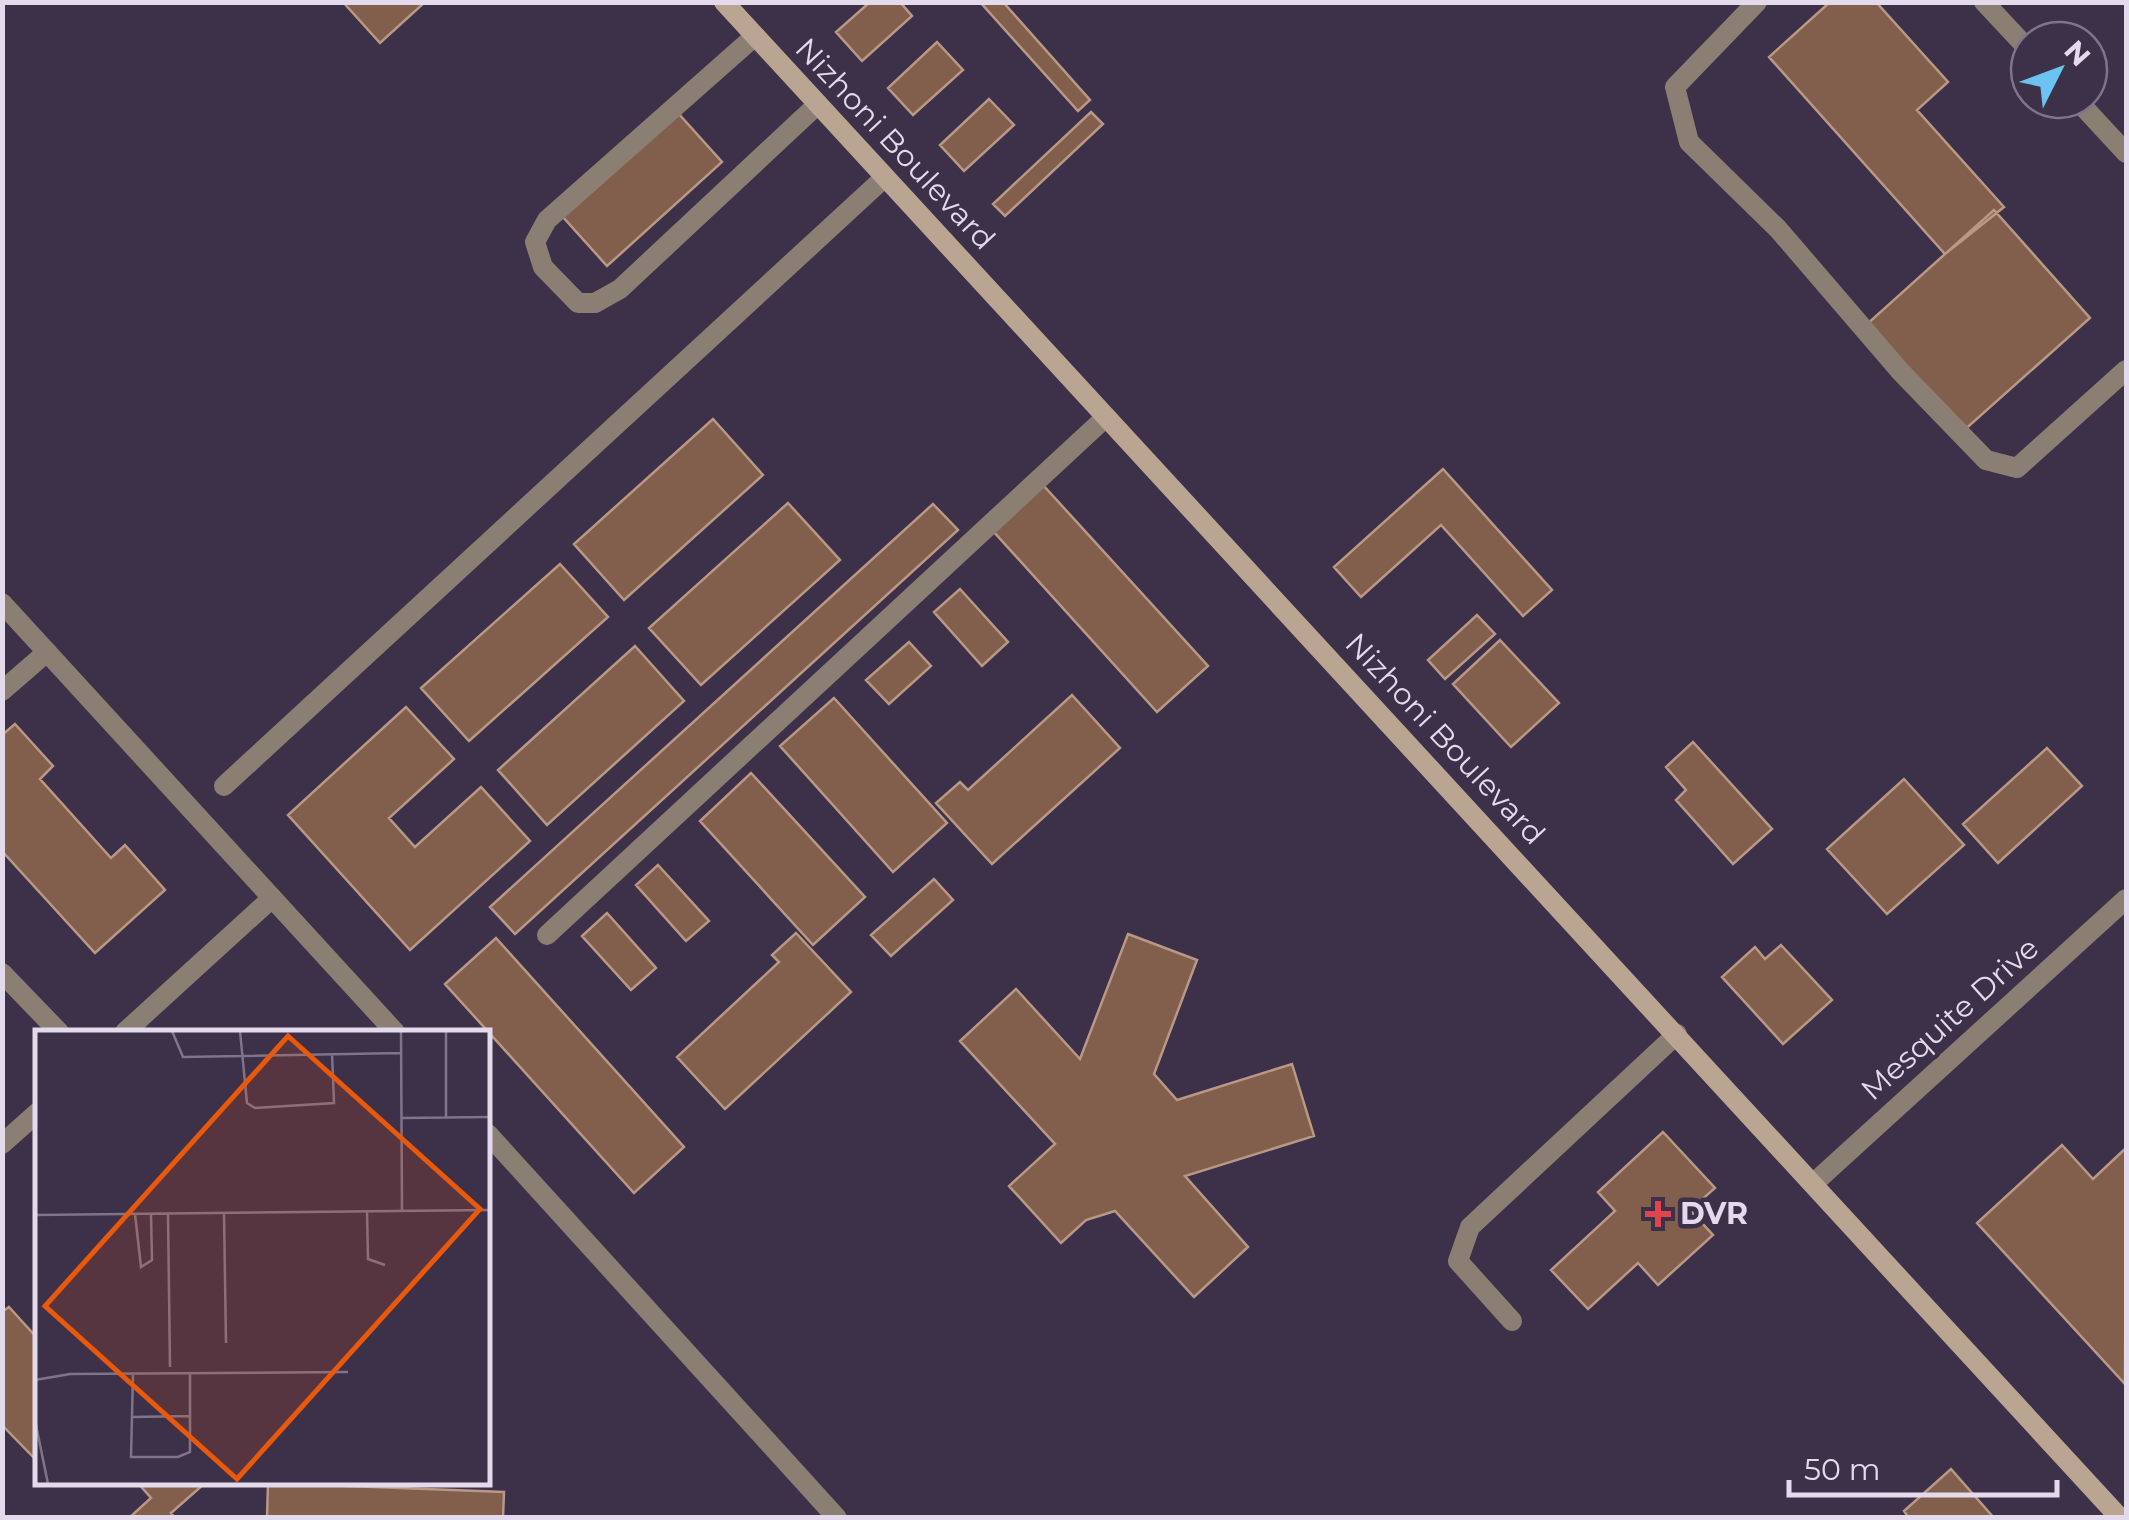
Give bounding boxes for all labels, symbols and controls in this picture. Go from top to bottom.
north arrow [2009,20,2109,120]
street label: Nizhoni Boulevard [788,30,1003,257]
text: N [2057,33,2098,73]
street label: Nizhoni Boulevard [1338,625,1553,852]
street label: Mesquite Drive [1853,929,2046,1108]
inset map [35,1030,490,1485]
place label: DVR [1680,1195,1748,1232]
marker: DVR [1645,1201,1671,1227]
scale bar [1789,1435,2056,1497]
text: 50 m [1804,1451,1881,1488]

